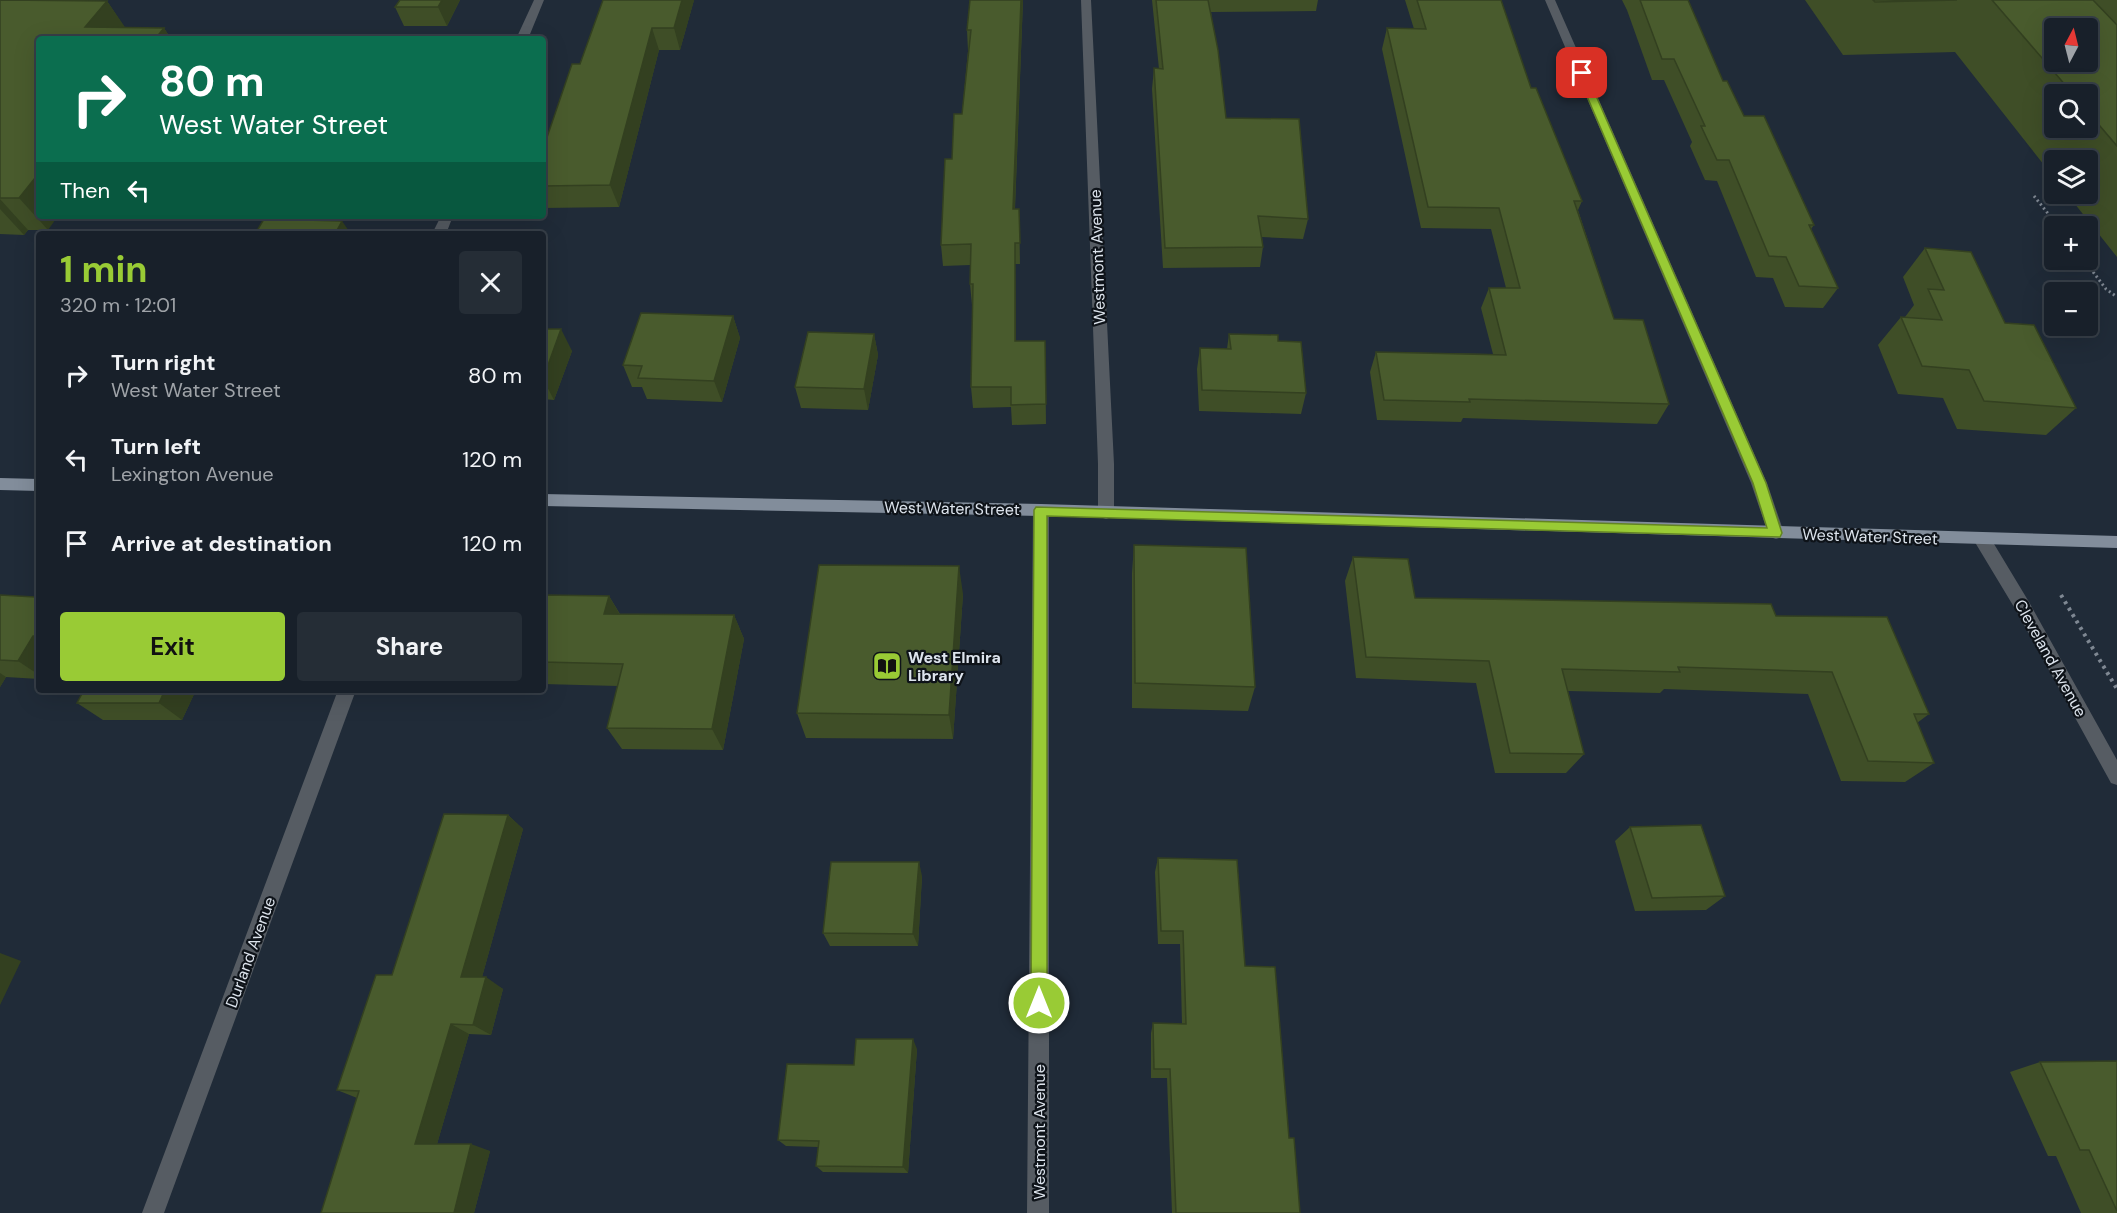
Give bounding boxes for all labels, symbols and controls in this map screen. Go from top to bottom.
north arrow [2044,18,2098,72]
map controls [2044,18,2098,336]
pin [1556,47,1607,98]
text: 80 m [159,54,265,109]
icon: arrive [1565,56,1598,89]
icon: right [60,60,138,138]
button: search [2044,84,2098,138]
text: West Water Street [159,107,388,142]
button: layers [2044,150,2098,204]
icon: left [122,174,155,207]
text: Then [60,176,110,205]
street label: Westmont Avenue [1085,189,1110,325]
button: + [2044,216,2098,270]
text: 1 min [60,246,148,293]
button: close [459,251,522,314]
button: − [2044,282,2098,336]
text: 320 m · 12:01 [60,292,176,318]
text: Turn right [111,348,216,377]
icon: right [60,359,93,392]
text: 80 m [468,361,522,390]
text: West Water Street [111,377,281,403]
text: Turn left [111,432,201,461]
icon: left [60,443,93,476]
text: 120 m [462,445,522,474]
text: Lexington Avenue [111,461,274,487]
street label: West Water Street [884,497,1020,520]
street label: West Water Street [1802,524,1938,549]
icon: arrive [60,527,93,560]
text: Arrive at destination [111,529,332,558]
text: 120 m [462,529,522,558]
street label: Cleveland Avenue [2010,596,2092,721]
button: Exit [60,612,285,681]
button: Share [297,612,522,681]
place label: West Elmira Library [908,647,1001,686]
library icon: West Elmira Library [871,650,903,682]
street label: Durland Avenue [221,894,280,1010]
position arrow [1007,971,1071,1035]
street label: Westmont Avenue [1029,1064,1050,1200]

